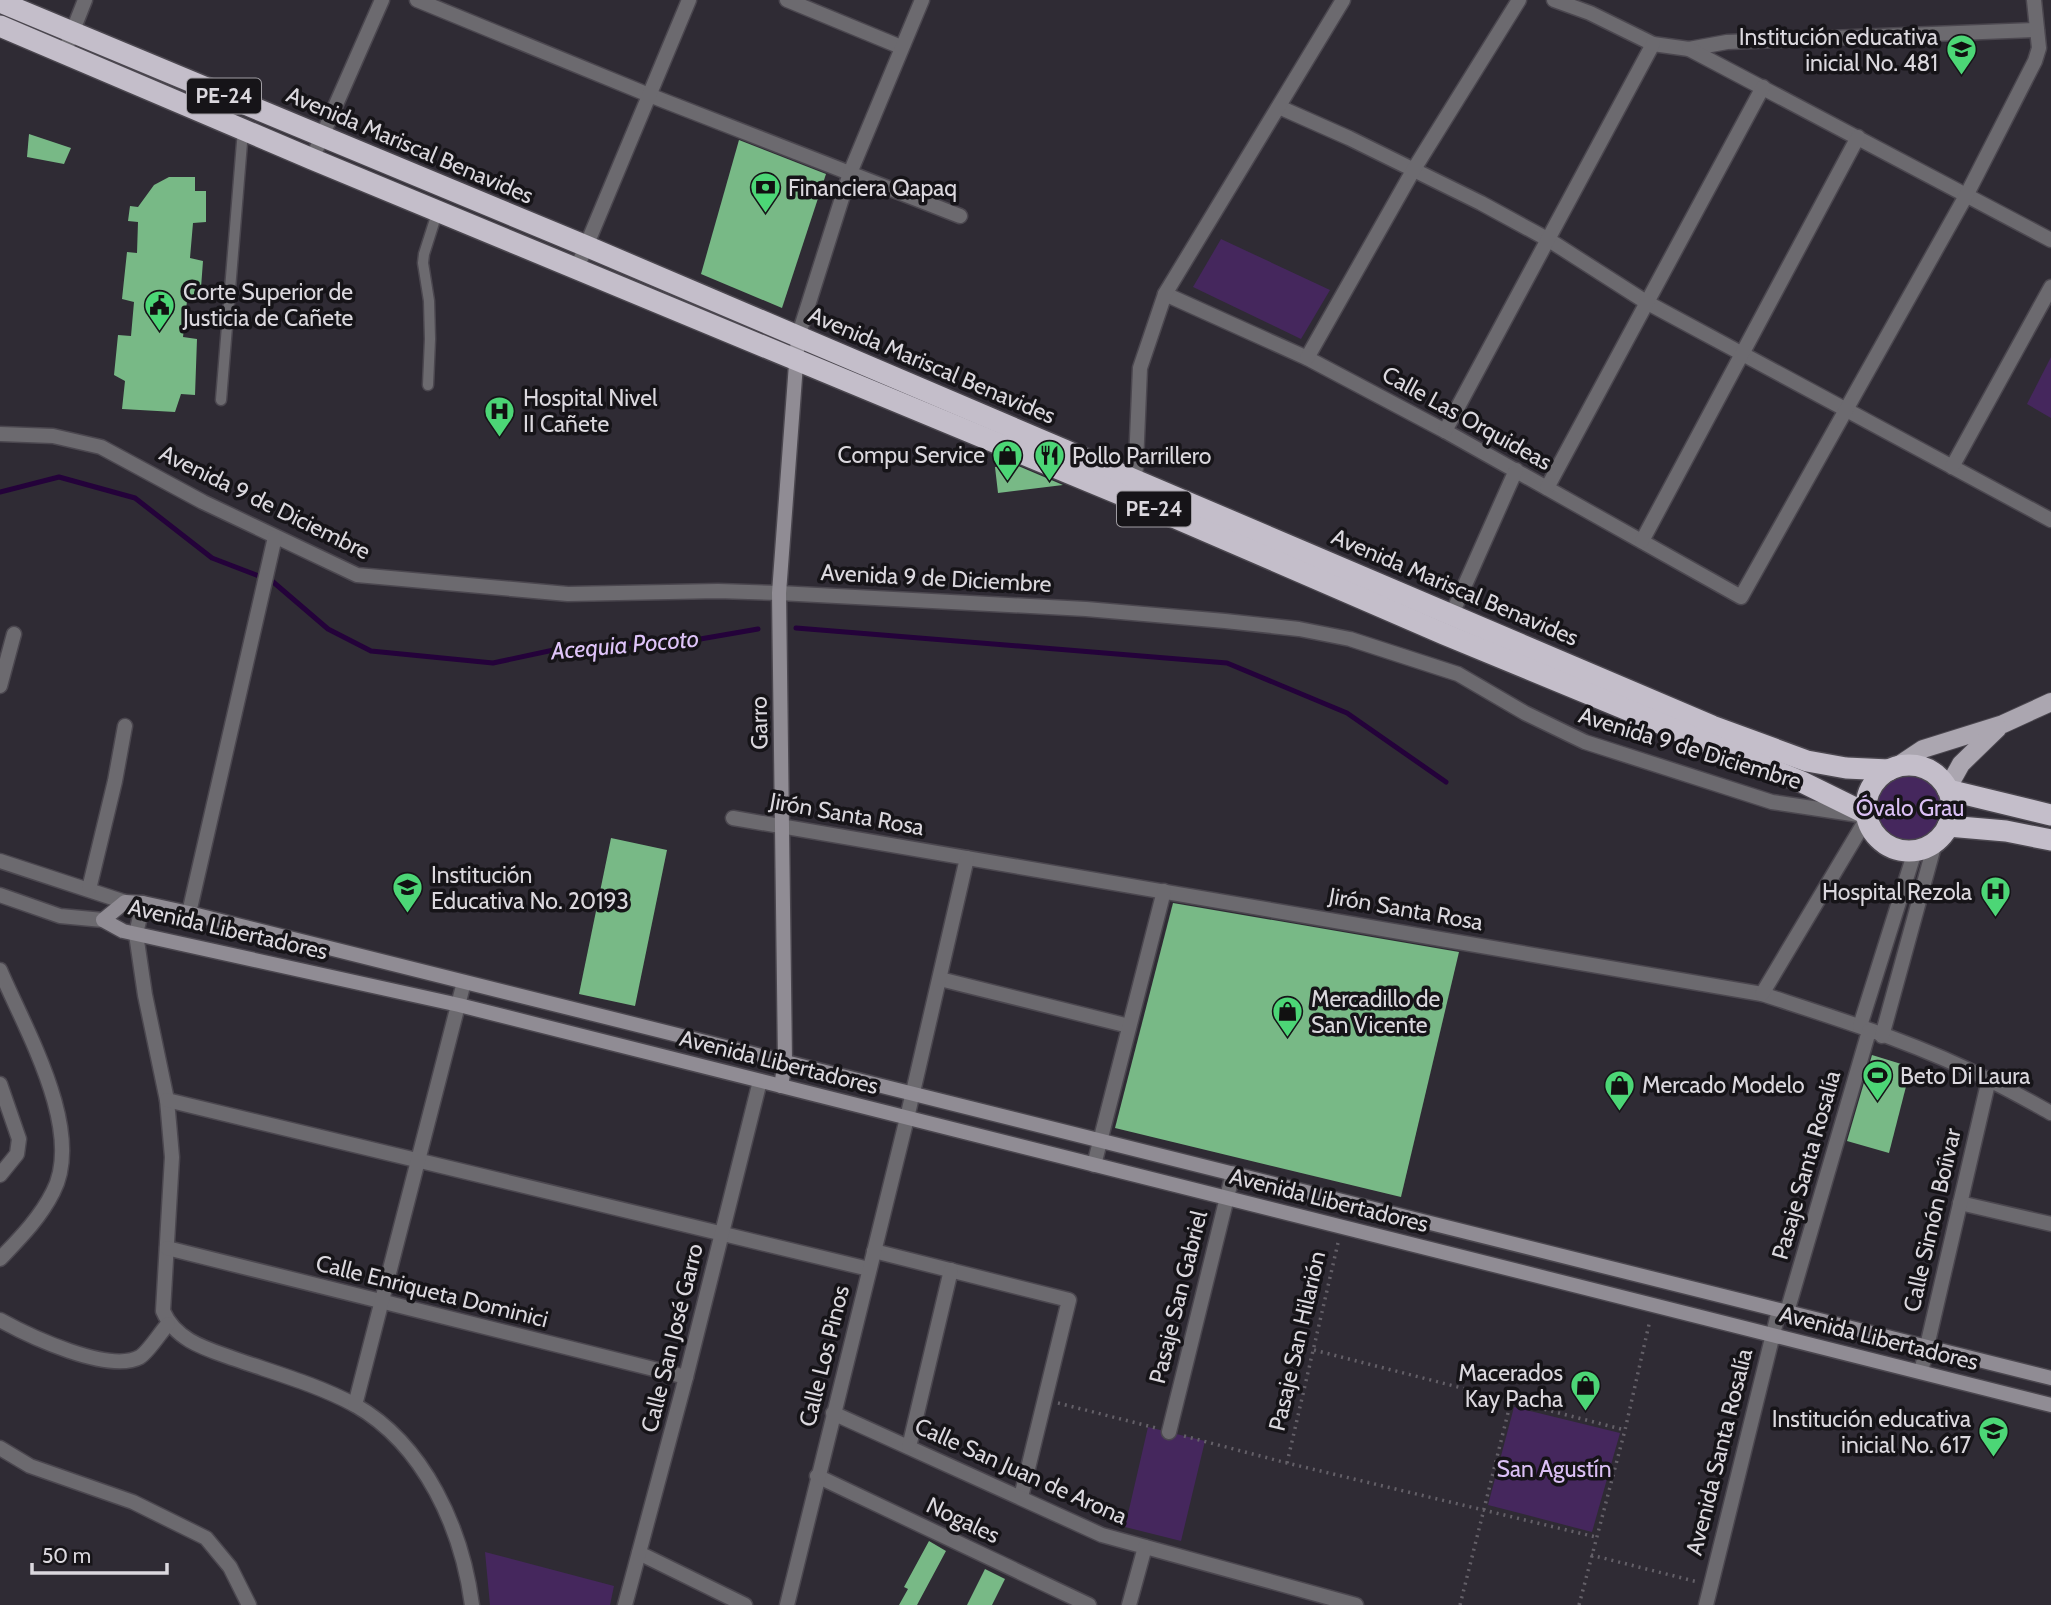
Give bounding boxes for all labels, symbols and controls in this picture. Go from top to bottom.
place label: Institución educativa inicial No. 481 [1739,23,1938,77]
school or university icon: Institución educativa inicial No. 481 [1944,33,1978,77]
road number: PE-24 [187,78,261,114]
street label: Avenida Mariscal Benavides [282,80,538,210]
bank icon: Financiera Qapaq [748,171,782,215]
place label: Financiera Qapaq [788,174,957,202]
place label: Corte Superior de Justicia de Cañete [182,278,354,332]
public building icon: Corte Superior de Justicia de Cañete [143,288,177,332]
street label: Avenida Mariscal Benavides [804,300,1060,430]
street label: Calle Las Orquideas [1377,360,1557,476]
place label: Hospital Nivel II Cañete [523,384,658,438]
hospital icon: Hospital Nivel II Cañete [483,394,517,438]
shop icon: Compu Service [991,438,1025,482]
street label: Avenida 9 de Diciembre [155,439,375,565]
restaurant icon: Pollo Parrillero [1032,439,1066,483]
place label: Compu Service [838,441,985,469]
place label: Pollo Parrillero [1072,442,1212,470]
road number: PE-24 [1117,491,1191,526]
street label: Avenida Mariscal Benavides [1327,522,1583,652]
street label: Avenida 9 de Diciembre [820,558,1052,598]
water label: Acequia Pocoto [549,624,700,666]
street label: Garro [745,696,773,750]
street label: Avenida 9 de Diciembre [1575,701,1805,795]
street label: Jirón Santa Rosa [767,786,926,841]
park label: Óvalo Grau [1856,794,1964,822]
place label: Institución Educativa No. 20193 [431,861,629,915]
school or university icon: Institución Educativa No. 20193 [391,871,425,915]
hospital icon: Hospital Rezola [1978,875,2012,919]
place label: Hospital Rezola [1822,878,1972,906]
street label: Jirón Santa Rosa [1326,881,1485,936]
street label: Avenida Libertadores [126,892,330,966]
place label: Mercadillo de San Vicente [1311,985,1441,1039]
shop icon: Mercadillo de San Vicente [1271,995,1305,1039]
street label: Avenida Libertadores [677,1024,881,1100]
sports icon: Beto Di Laura [1860,1059,1894,1103]
place label: Beto Di Laura [1900,1062,2030,1090]
street label: Pasaje Santa Rosalía [1766,1067,1846,1263]
shop icon: Mercado Modelo [1602,1068,1636,1112]
place label: Mercado Modelo [1642,1071,1805,1099]
street label: Calle Simón Boíivar [1897,1125,1967,1315]
street label: Avenida Libertadores [1227,1162,1431,1238]
street label: Pasaje San Gabriel [1143,1207,1213,1386]
street label: Calle San José Garro [635,1241,709,1435]
street label: Pasaje San Hilarión [1263,1248,1331,1434]
street label: Calle Enriqueta Dominici [313,1249,551,1333]
street label: Calle Los Pinos [793,1283,855,1429]
street label: Avenida Libertadores [1777,1300,1981,1376]
street label: Avenida Santa Rosalía [1680,1346,1758,1558]
place label: Macerados Kay Pacha [1458,1359,1563,1413]
shop icon: Macerados Kay Pacha [1569,1369,1603,1413]
place label: Institución educativa inicial No. 617 [1772,1405,1971,1459]
street label: Calle San Juan de Arona [910,1412,1132,1530]
school or university icon: Institución educativa inicial No. 617 [1977,1415,2011,1459]
park label: San Agustín [1497,1455,1612,1483]
street label: Nogales [922,1491,1004,1549]
scale bar [32,1532,166,1576]
text: 50 m [42,1543,91,1568]

